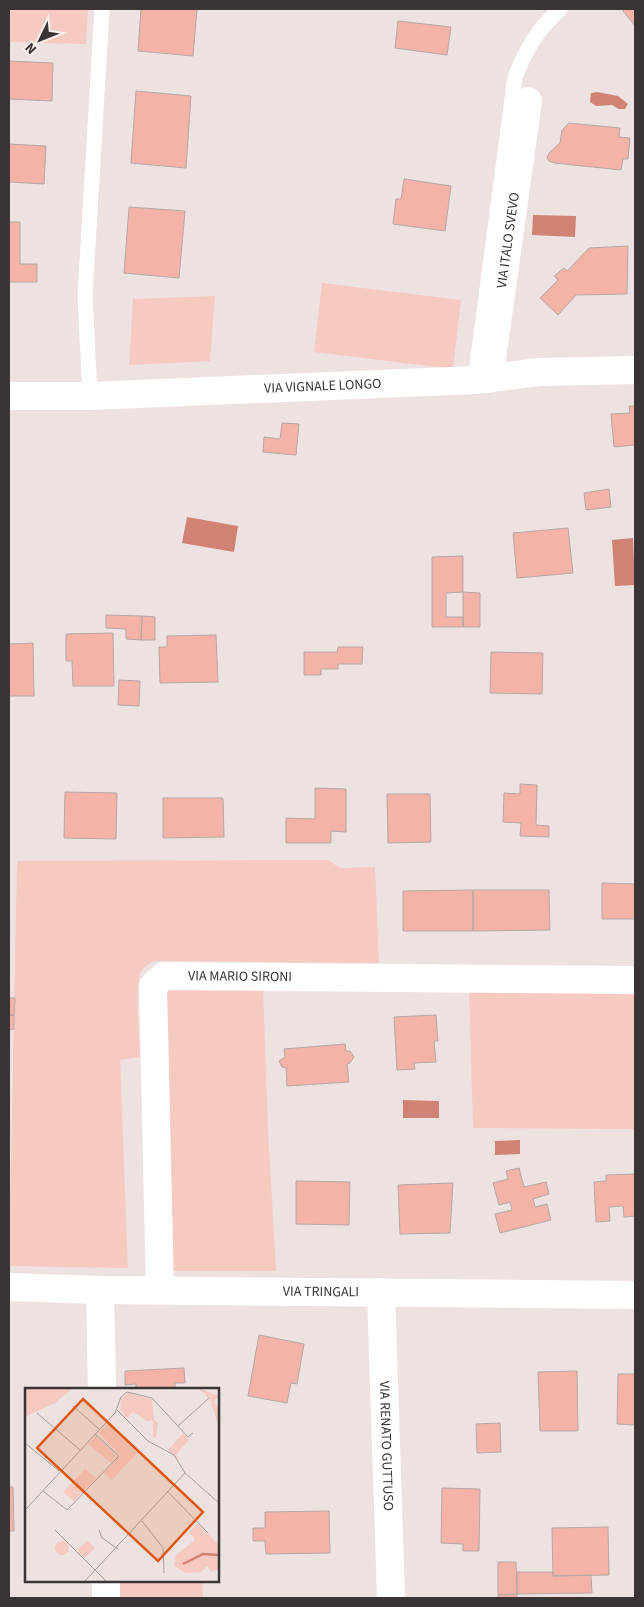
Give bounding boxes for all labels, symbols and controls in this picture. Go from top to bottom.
north arrow [15,15,65,65]
text: N [21,38,42,58]
street label: VIA ITALO SVEVO [492,191,525,290]
street label: VIA VIGNALE LONGO [264,374,382,399]
street label: VIA MARIO SIRONI [188,966,292,987]
street label: VIA TRINGALI [283,1282,359,1302]
street label: VIA RENATO GUTTUSO [374,1380,398,1511]
inset map [25,1388,219,1582]

